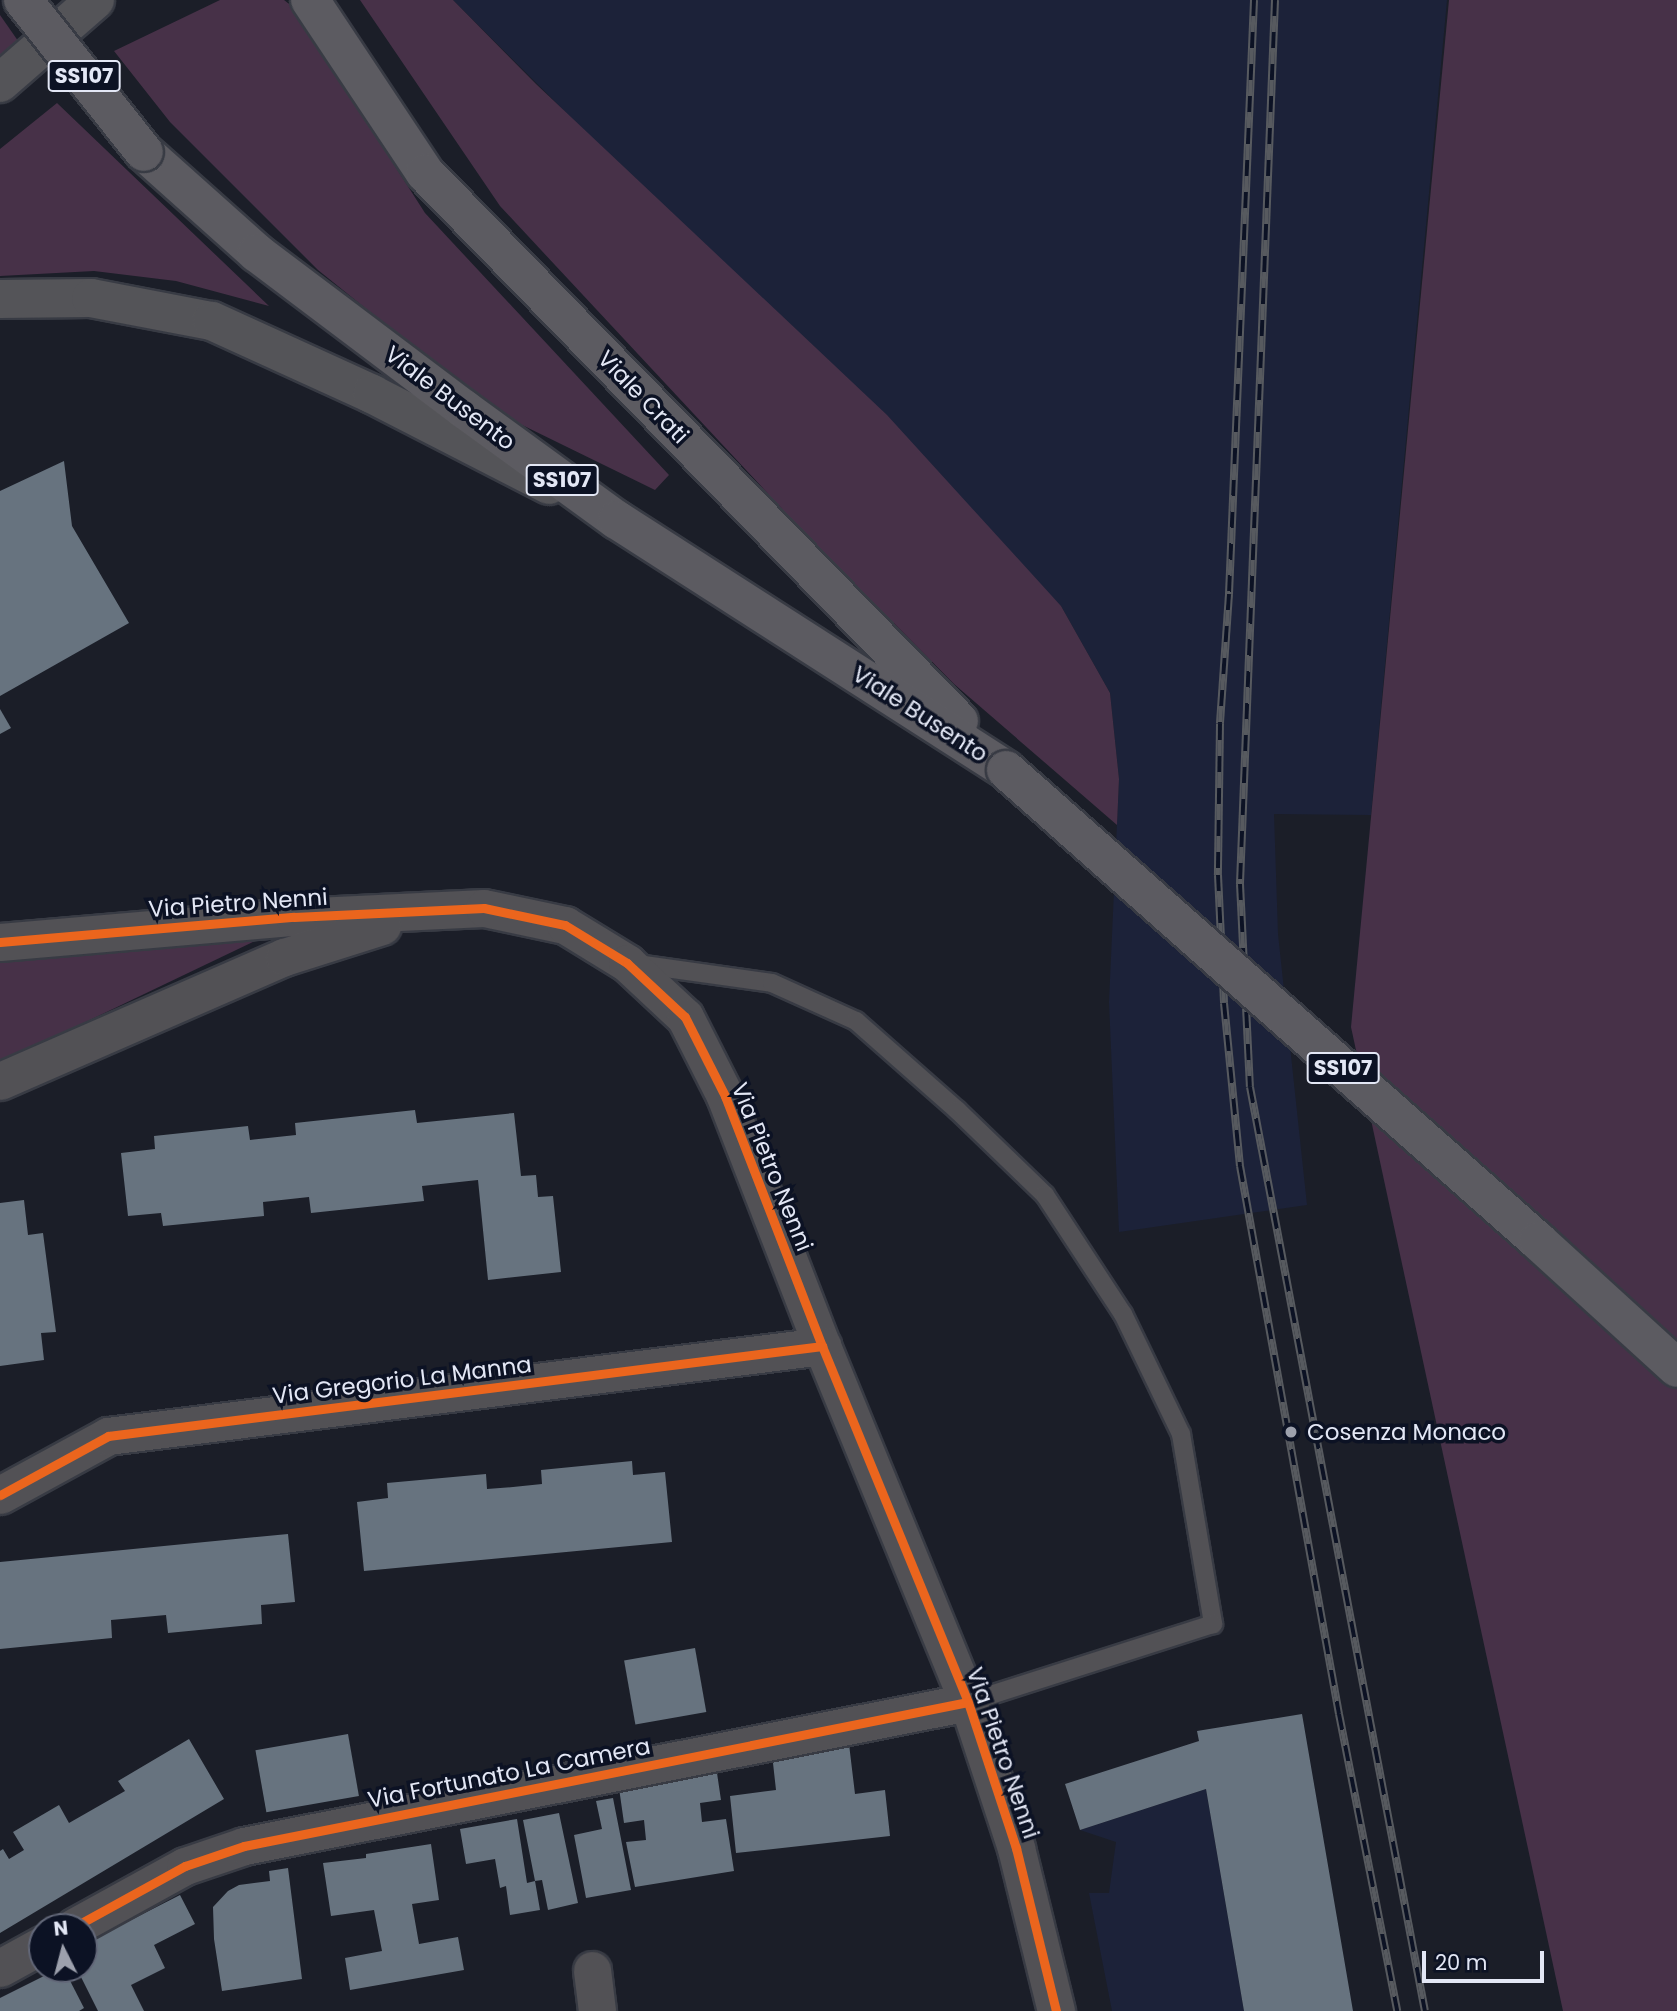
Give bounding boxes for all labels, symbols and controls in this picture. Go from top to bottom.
road number: SS107 [47,58,121,94]
street label: Viale Busento [380,340,520,456]
street label: Viale Crati [592,345,694,449]
road number: SS107 [525,462,599,498]
street label: Viale Busento [847,660,993,768]
street label: Via Pietro Nenni [148,883,328,923]
road number: SS107 [1306,1050,1380,1086]
street label: Via Pietro Nenni [726,1079,818,1255]
street label: Via Gregorio La Manna [271,1350,533,1410]
place label: Cosenza Monaco [1307,1418,1506,1446]
marker: Cosenza Monaco [1281,1422,1301,1442]
street label: Via Pietro Nenni [961,1664,1045,1842]
street label: Via Fortunato La Camera [365,1732,653,1814]
north arrow [28,1913,98,1983]
text: N [52,1914,69,1943]
scale bar [1425,1938,1548,1982]
text: 20 m [1435,1948,1488,1977]

